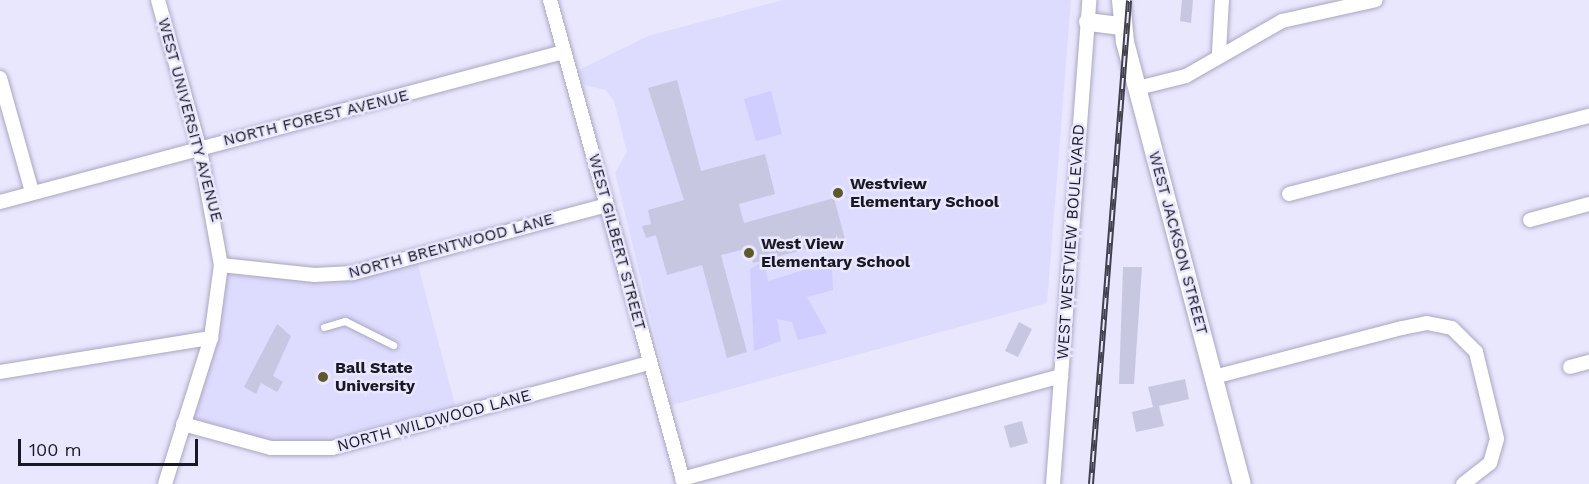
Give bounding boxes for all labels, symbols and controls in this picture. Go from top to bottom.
street label: WEST UNIVERSITY AVENUE [153,15,227,225]
street label: NORTH FOREST AVENUE [221,86,411,150]
street label: WEST WESTVIEW BOULEVARD [1053,123,1089,361]
street label: WEST JACKSON STREET [1144,149,1212,337]
street label: WEST GILBERT STREET [584,151,650,333]
place label: Westview Elementary School [850,174,999,212]
marker: Westview Elementary School [831,186,845,200]
street label: NORTH BRENTWOOD LANE [346,209,556,283]
place label: West View Elementary School [761,234,910,272]
marker: West View Elementary School [742,246,756,260]
place label: Ball State University [335,358,415,396]
marker: Ball State University [316,370,330,384]
street label: NORTH WILDWOOD LANE [335,386,533,456]
scale bar [21,427,201,465]
text: 100 m [29,439,82,460]

